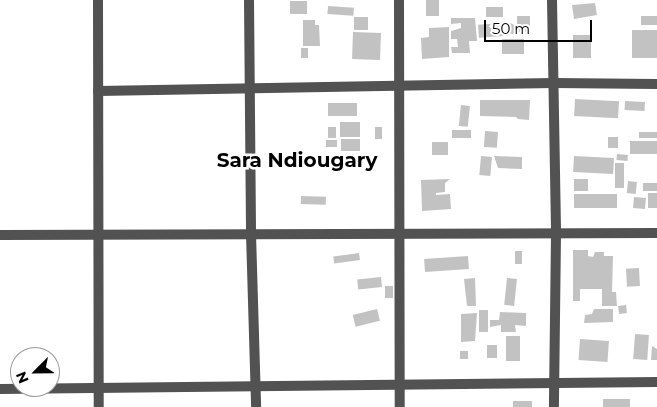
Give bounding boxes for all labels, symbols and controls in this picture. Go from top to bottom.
scale bar [487,10,594,42]
text: 50 m [492,19,530,38]
district label: Sara Ndiougary [217,148,377,172]
north arrow [10,347,60,397]
text: N [12,369,33,386]

